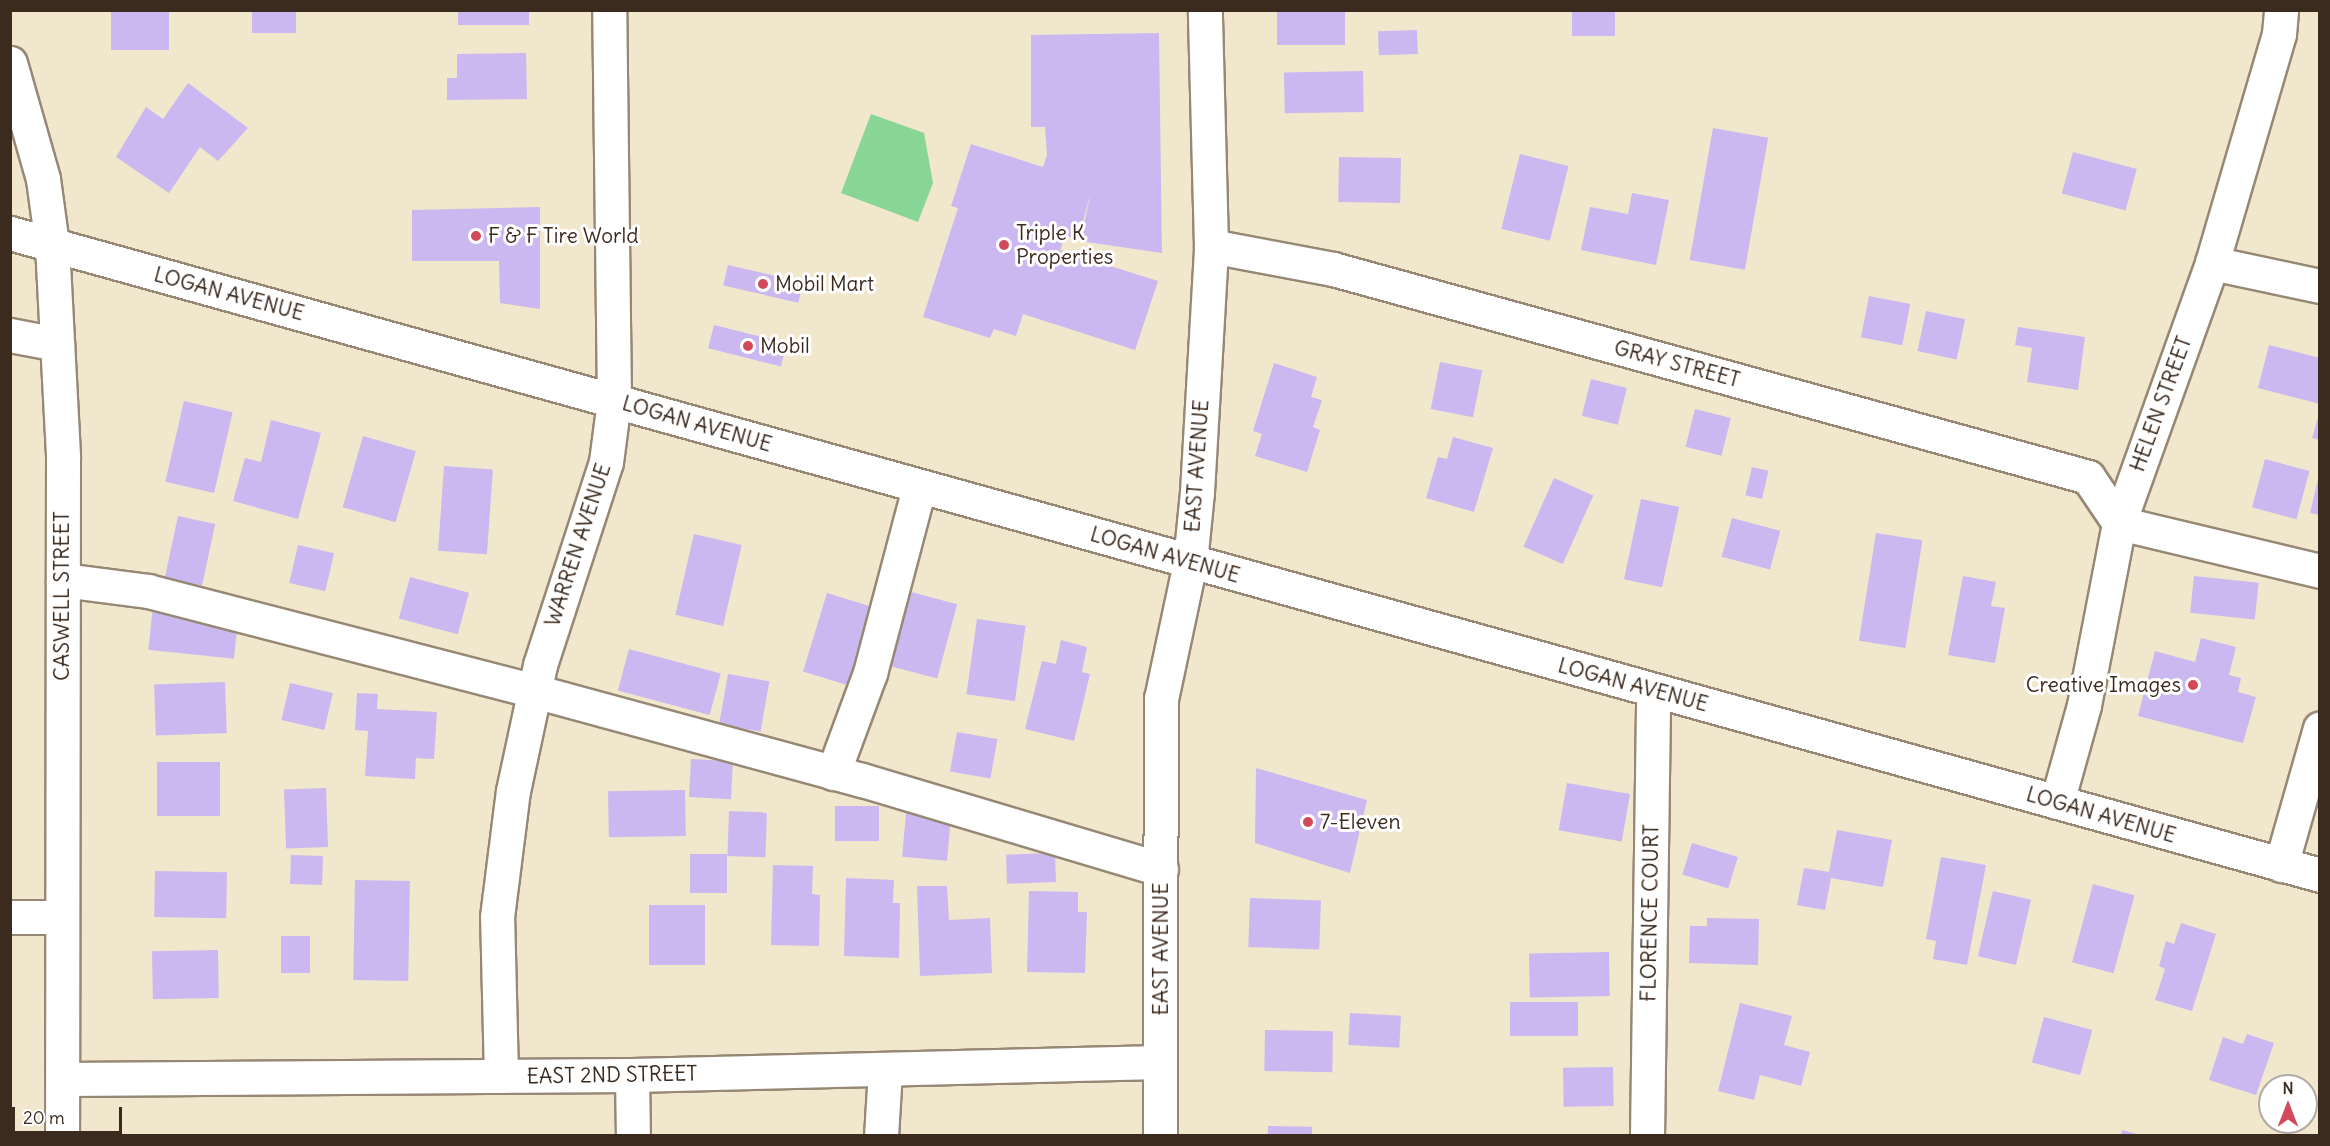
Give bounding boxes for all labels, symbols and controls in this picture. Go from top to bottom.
place label: Triple K Properties [1016,220,1113,270]
place label: F & F Tire World [488,223,639,249]
marker: F & F Tire World [469,229,483,243]
marker: Triple K Properties [997,238,1011,252]
street label: LOGAN AVENUE [151,262,307,326]
place label: Mobil Mart [775,271,874,297]
marker: Mobil Mart [756,277,770,291]
place label: Mobil [760,333,810,359]
street label: HELEN STREET [2125,333,2197,475]
street label: GRAY STREET [1611,335,1743,393]
marker: Mobil [741,339,755,353]
street label: LOGAN AVENUE [619,391,775,457]
street label: EAST AVENUE [1180,399,1214,533]
street label: WARREN AVENUE [540,460,616,630]
street label: CASWELL STREET [49,511,75,681]
street label: LOGAN AVENUE [1087,522,1243,588]
street label: LOGAN AVENUE [1555,653,1711,717]
place label: Creative Images [2026,672,2181,698]
marker: Creative Images [2186,678,2200,692]
street label: LOGAN AVENUE [2023,782,2179,848]
place label: 7-Eleven [1320,809,1401,835]
marker: 7-Eleven [1301,815,1315,829]
street label: FLORENCE COURT [1636,824,1664,1002]
street label: EAST AVENUE [1148,883,1174,1015]
street label: EAST 2ND STREET [526,1061,698,1089]
north arrow [2258,1074,2318,1134]
text: N [2282,1078,2294,1098]
scale bar [15,1095,124,1133]
text: 20 m [23,1106,65,1129]

